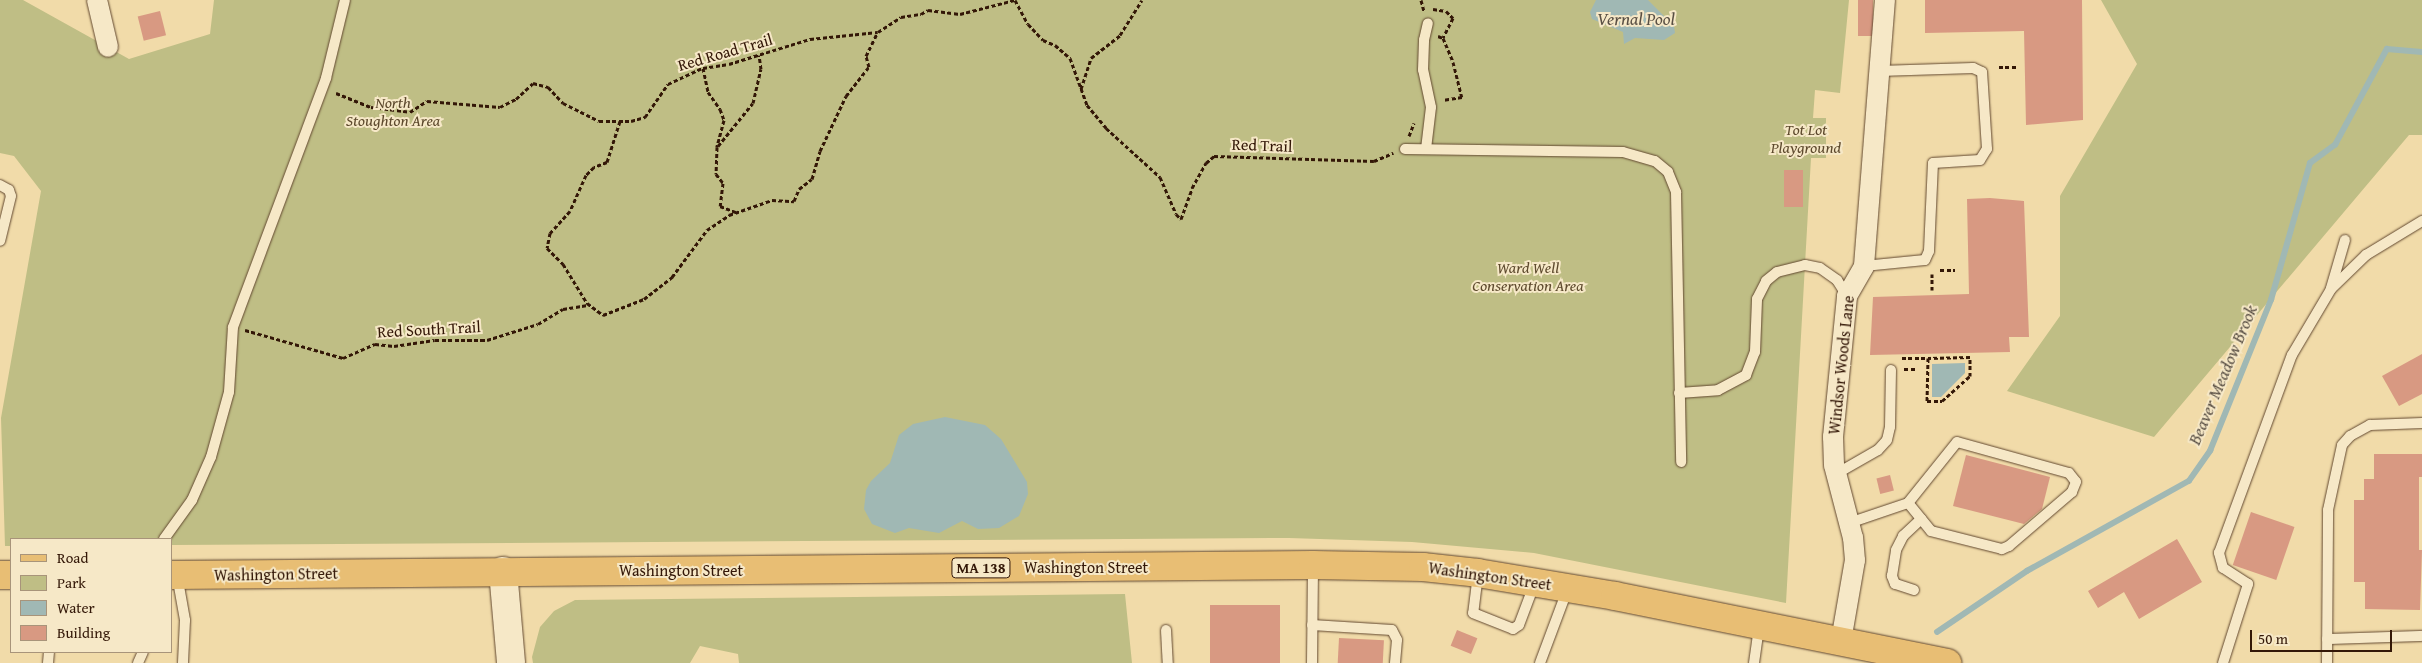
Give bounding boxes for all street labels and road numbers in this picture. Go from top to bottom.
street label: Red Road Trail [675,29,775,75]
street label: Red Trail [1231,134,1293,156]
street label: Windsor Woods Lane [1824,294,1858,436]
street label: Red South Trail [377,317,481,341]
road number: MA 138 [951,556,1011,580]
street label: Washington Street [1024,557,1148,577]
street label: Washington Street [1427,558,1553,594]
street label: Washington Street [619,560,743,580]
street label: Washington Street [214,563,338,585]

